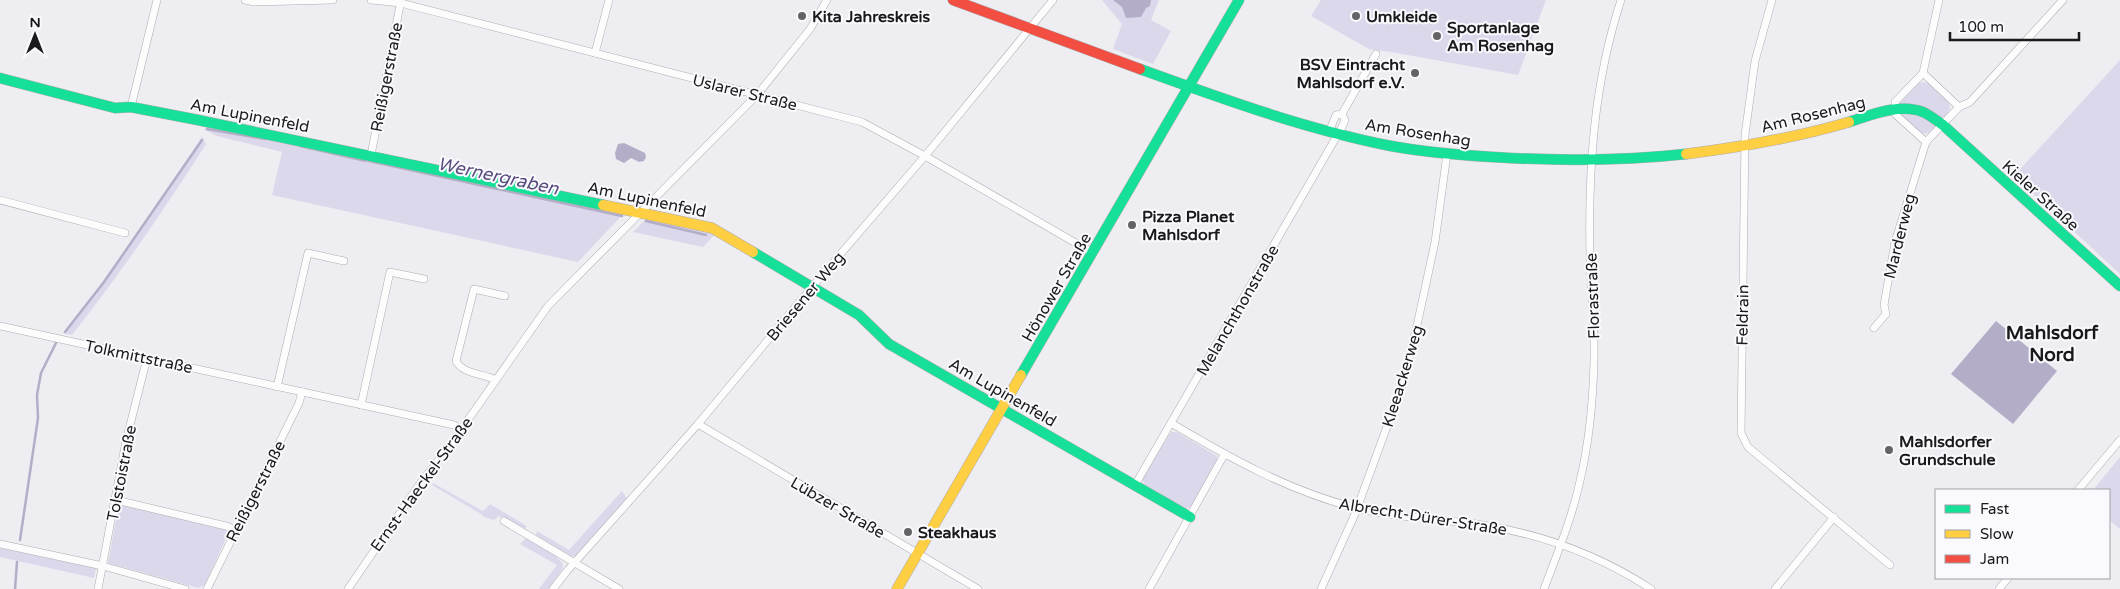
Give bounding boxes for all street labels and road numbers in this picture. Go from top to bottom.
street label: Reißigerstraße [367,21,407,134]
street label: Uslarer Straße [690,70,799,116]
street label: Am Rosenhag [1759,92,1868,138]
street label: Am Lupinenfeld [189,95,311,137]
street label: Am Rosenhag [1363,115,1472,151]
street label: Kieler Straße [1998,156,2083,235]
street label: Am Lupinenfeld [586,178,708,222]
street label: Marderweg [1880,191,1920,281]
street label: Hönower Straße [1018,230,1096,345]
street label: Melanchthonstraße [1192,241,1284,380]
street label: Briesener Weg [763,248,849,345]
street label: Florastraße [1582,253,1604,339]
street label: Feldrain [1732,284,1754,346]
street label: Kleeackerweg [1378,323,1428,430]
street label: Tolkmittstraße [83,336,195,378]
street label: Am Lupinenfeld [945,354,1060,432]
street label: Ernst-Haeckel-Straße [366,413,477,556]
street label: Tolstoistraße [103,423,141,523]
street label: Reißigerstraße [222,437,290,545]
street label: Lübzer Straße [787,473,888,543]
street label: Albrecht-Dürer-Straße [1337,494,1508,540]

